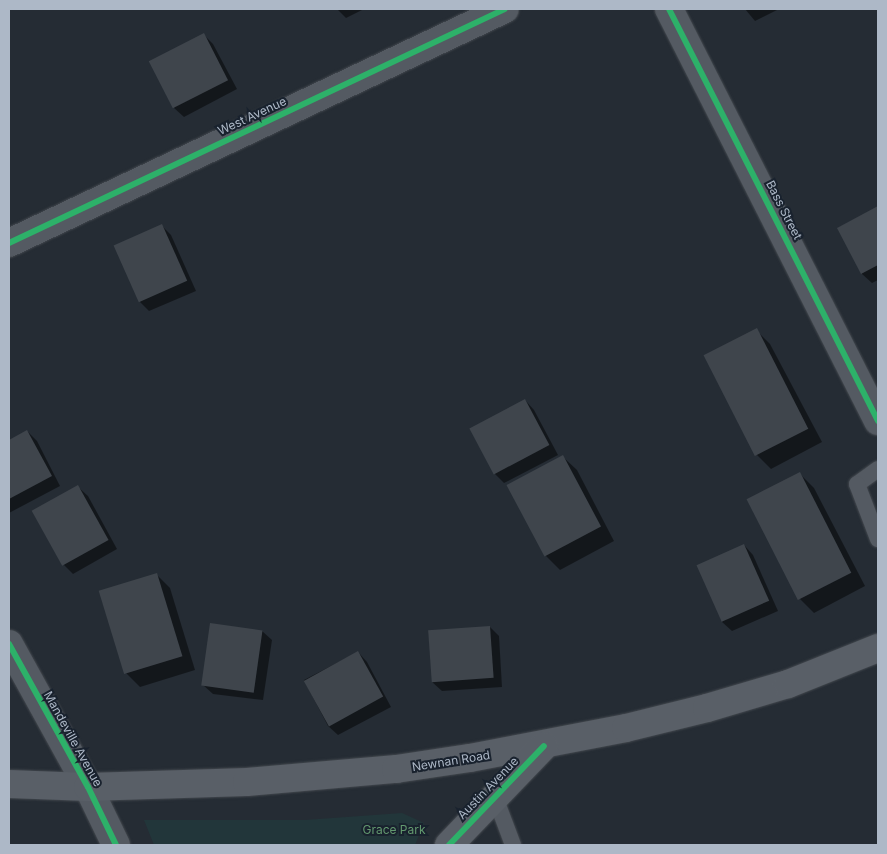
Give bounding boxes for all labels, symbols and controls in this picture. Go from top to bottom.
street label: West Avenue [215,94,289,138]
street label: Bass Street [763,178,805,242]
street label: Mandeville Avenue [41,689,105,789]
street label: Newnan Road [411,748,491,774]
street label: Austin Avenue [455,754,521,822]
park label: Grace Park [362,823,426,837]

